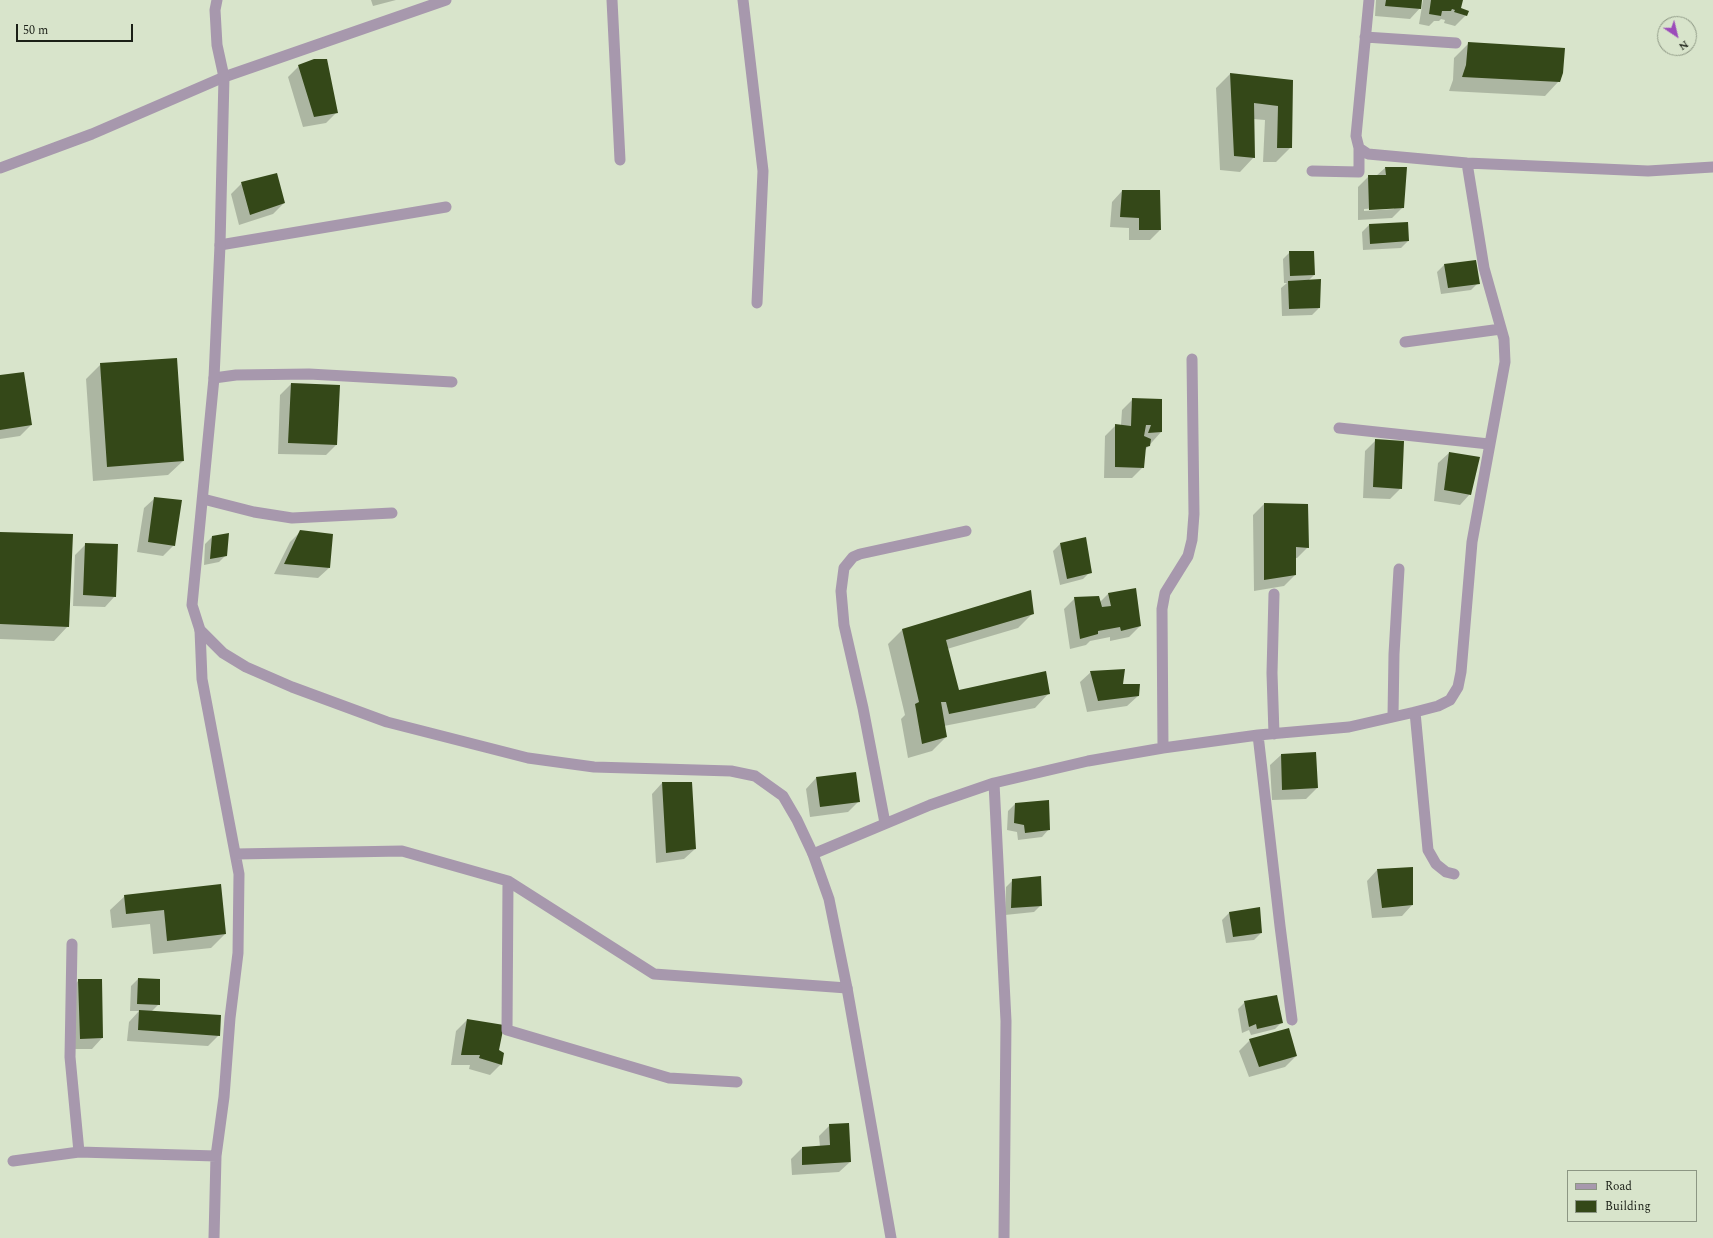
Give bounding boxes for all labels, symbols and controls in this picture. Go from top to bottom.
scale bar [18,16,135,42]
north arrow [1657,16,1697,56]
text: 50 m [23,21,48,40]
text: N [1675,36,1692,55]
legend [1567,1170,1697,1222]
text: Road [1605,1177,1632,1196]
text: Building [1605,1197,1651,1216]

